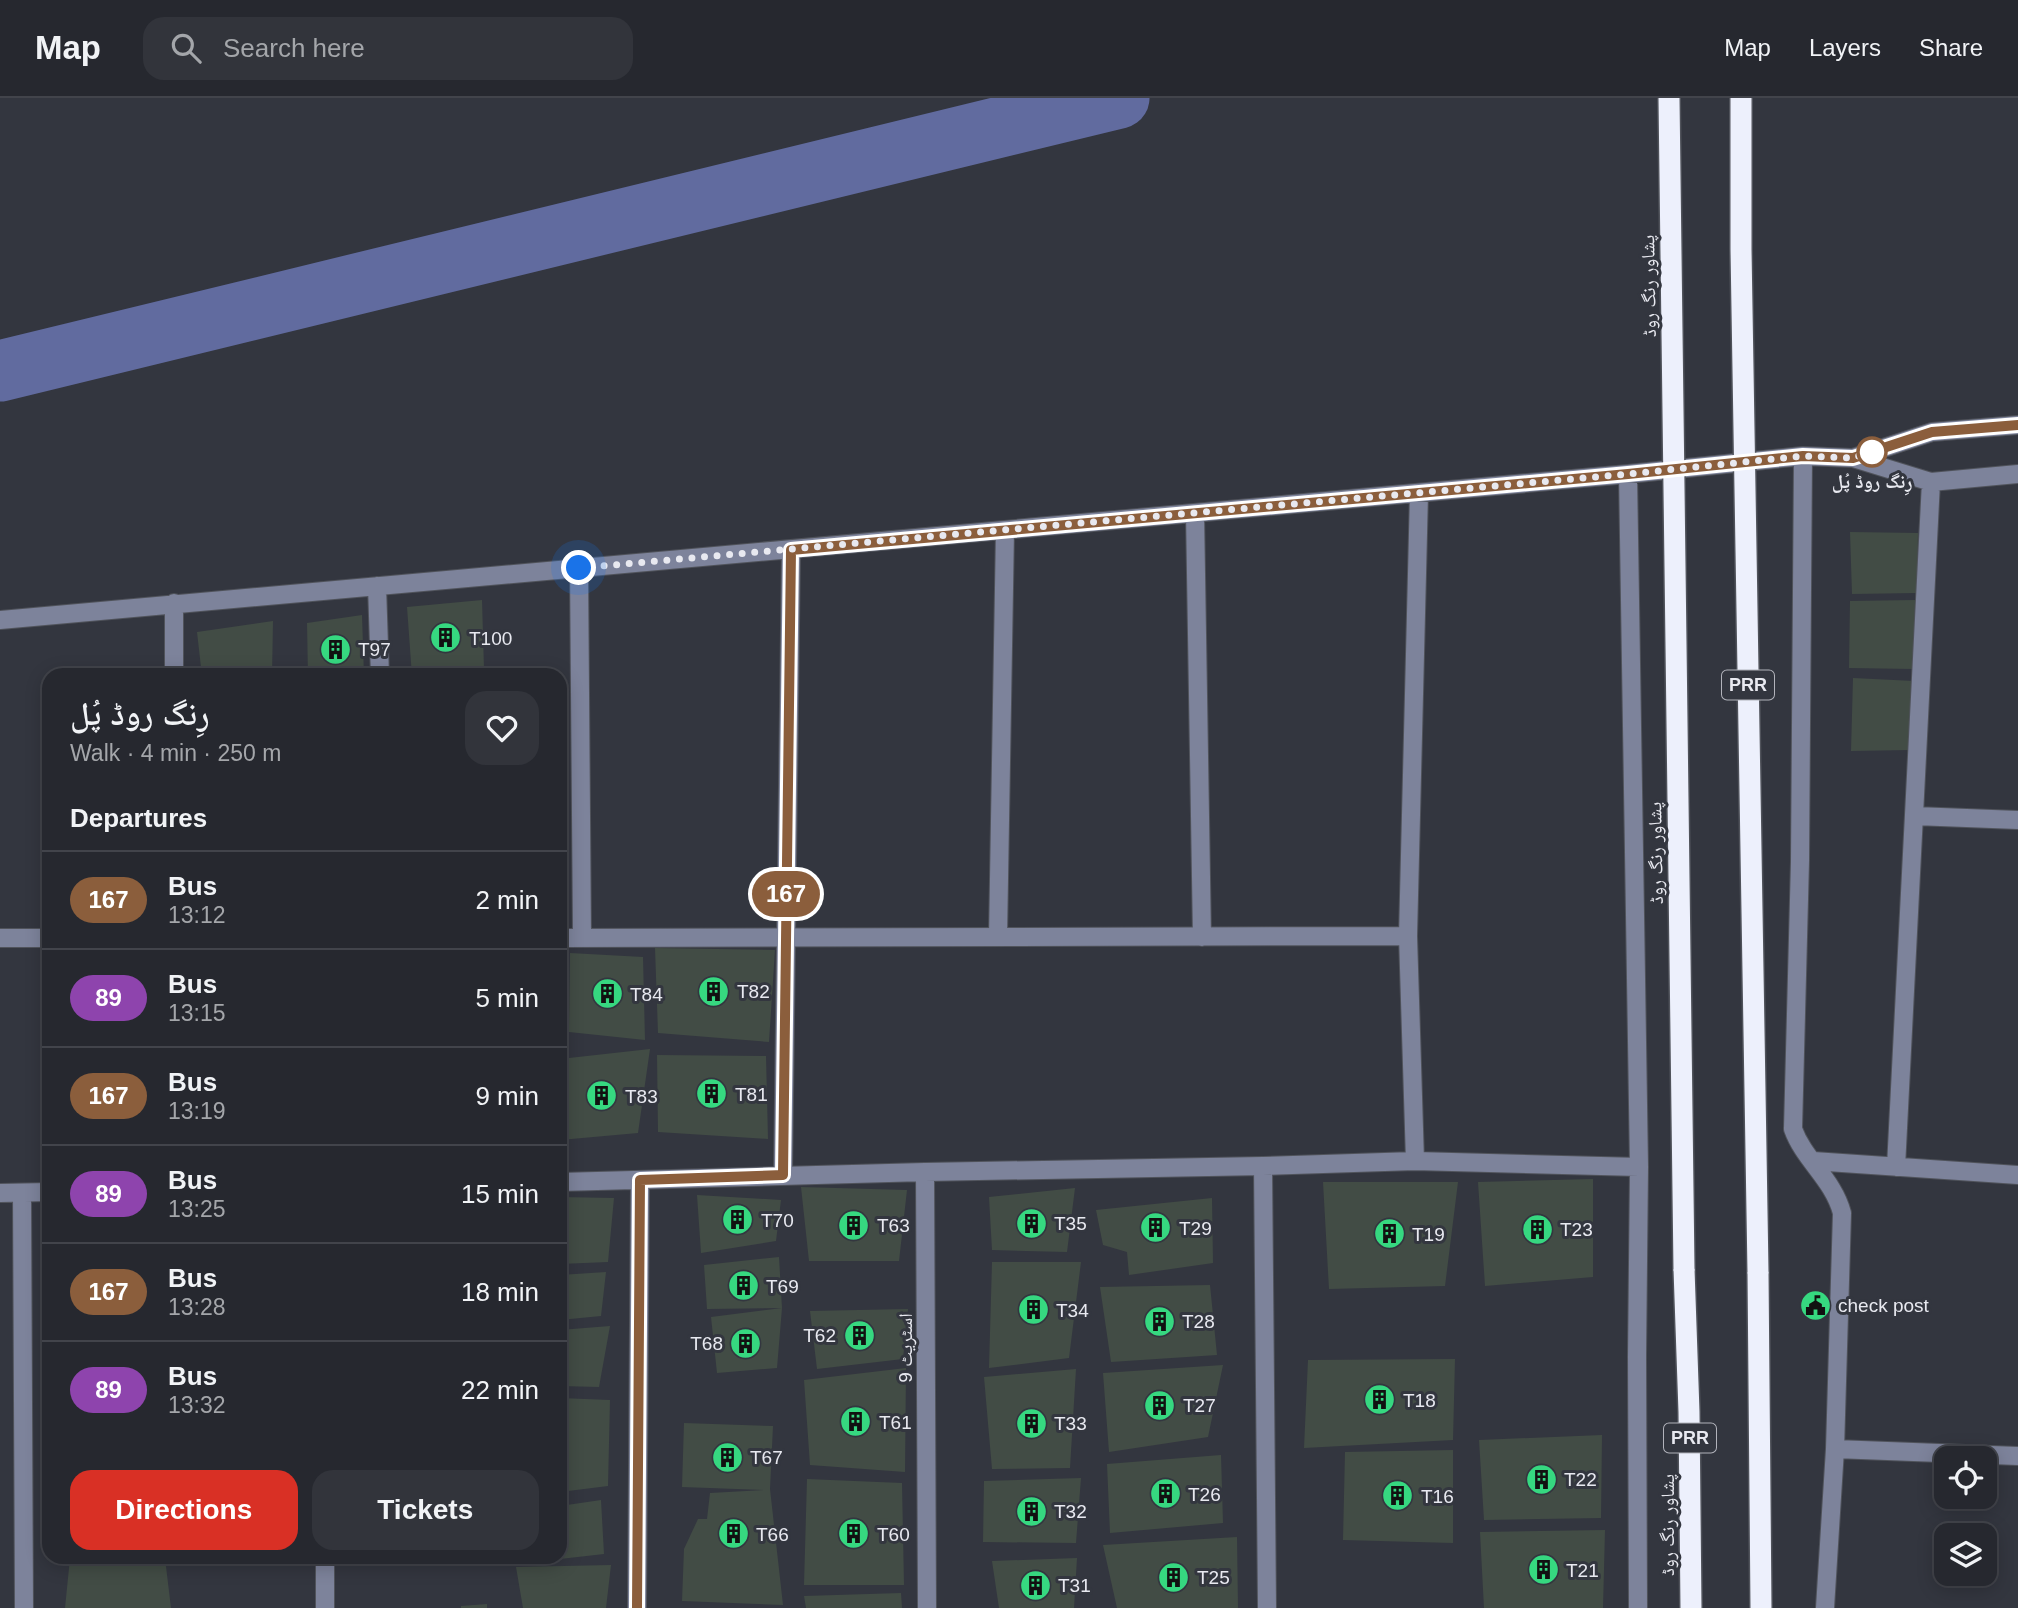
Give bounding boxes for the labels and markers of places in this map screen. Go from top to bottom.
marker: رِنگ روڈ پُل [1857,437,1887,467]
place label: رِنگ روڈ پُل [1832,471,1912,496]
building icon: T100 [429,621,463,655]
place label: T100 [469,628,512,649]
building icon: T97 [318,632,352,666]
place label: T97 [358,639,391,660]
building icon: T82 [697,974,731,1008]
building icon: T84 [590,977,624,1011]
place label: T82 [737,981,770,1002]
place label: T84 [630,984,663,1005]
building icon: T81 [695,1077,729,1111]
building icon: T83 [585,1079,619,1113]
place label: T81 [735,1084,768,1105]
place label: T83 [625,1086,658,1107]
building icon: T70 [721,1203,755,1237]
building icon: T35 [1014,1206,1048,1240]
building icon: T63 [837,1208,871,1242]
place label: T70 [761,1210,794,1231]
building icon: T29 [1139,1211,1173,1245]
building icon: T23 [1520,1212,1554,1246]
place label: T35 [1054,1213,1087,1234]
place label: T63 [877,1215,910,1236]
building icon: T19 [1372,1217,1406,1251]
place label: T29 [1179,1218,1212,1239]
place label: T23 [1560,1219,1593,1240]
place label: T19 [1412,1224,1445,1245]
building icon: T69 [726,1269,760,1303]
place label: T69 [766,1276,799,1297]
public building icon: check post [1798,1288,1832,1322]
building icon: T34 [1016,1293,1050,1327]
place label: check post [1838,1295,1930,1316]
place label: T34 [1056,1300,1089,1321]
building icon: T28 [1142,1304,1176,1338]
place label: T28 [1182,1311,1215,1332]
building icon: T62 [842,1318,876,1352]
place label: T62 [803,1325,836,1346]
building icon: T68 [729,1326,763,1360]
place label: T68 [690,1333,723,1354]
building icon: T18 [1363,1383,1397,1417]
building icon: T27 [1143,1388,1177,1422]
place label: T18 [1403,1390,1436,1411]
place label: T27 [1183,1395,1216,1416]
building icon: T61 [839,1405,873,1439]
building icon: T33 [1014,1406,1048,1440]
place label: T61 [879,1412,912,1433]
place label: T33 [1054,1413,1087,1434]
building icon: T67 [710,1440,744,1474]
place label: T67 [750,1447,783,1468]
building icon: T22 [1524,1462,1558,1496]
place label: T22 [1564,1469,1597,1490]
building icon: T26 [1148,1477,1182,1511]
building icon: T16 [1381,1479,1415,1513]
place label: T26 [1188,1484,1221,1505]
place label: T16 [1421,1486,1454,1507]
building icon: T32 [1014,1494,1048,1528]
place label: T32 [1054,1501,1087,1522]
building icon: T66 [716,1517,750,1551]
building icon: T60 [837,1517,871,1551]
place label: T66 [756,1524,789,1545]
place label: T60 [877,1524,910,1545]
building icon: T21 [1526,1553,1560,1587]
building icon: T25 [1157,1560,1191,1594]
place label: T21 [1566,1560,1599,1581]
place label: T25 [1197,1567,1230,1588]
building icon: T31 [1018,1568,1052,1602]
place label: T31 [1058,1575,1091,1596]

